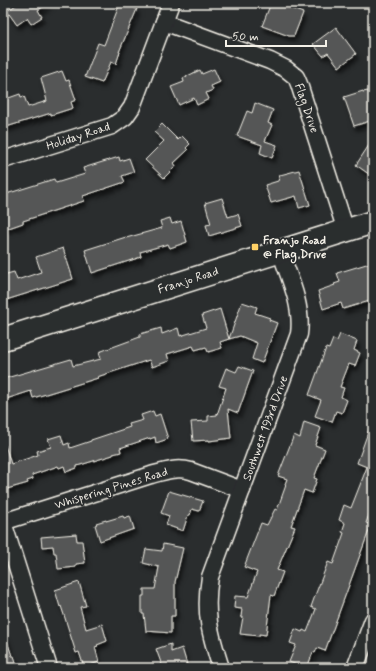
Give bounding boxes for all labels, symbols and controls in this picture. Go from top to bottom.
scale bar [226,22,326,48]
text: 50 m [232,29,259,45]
street label: Flag Drive [290,81,322,135]
street label: Holiday Road [44,119,112,155]
place label: Franjo Road @ Flag Drive [263,233,327,264]
marker: Franjo Road @ Flag Drive [250,242,260,252]
street label: Franjo Road [156,264,221,298]
street label: Southwest 193rd Drive [239,374,292,483]
street label: Whispering Pines Road [53,464,170,514]

